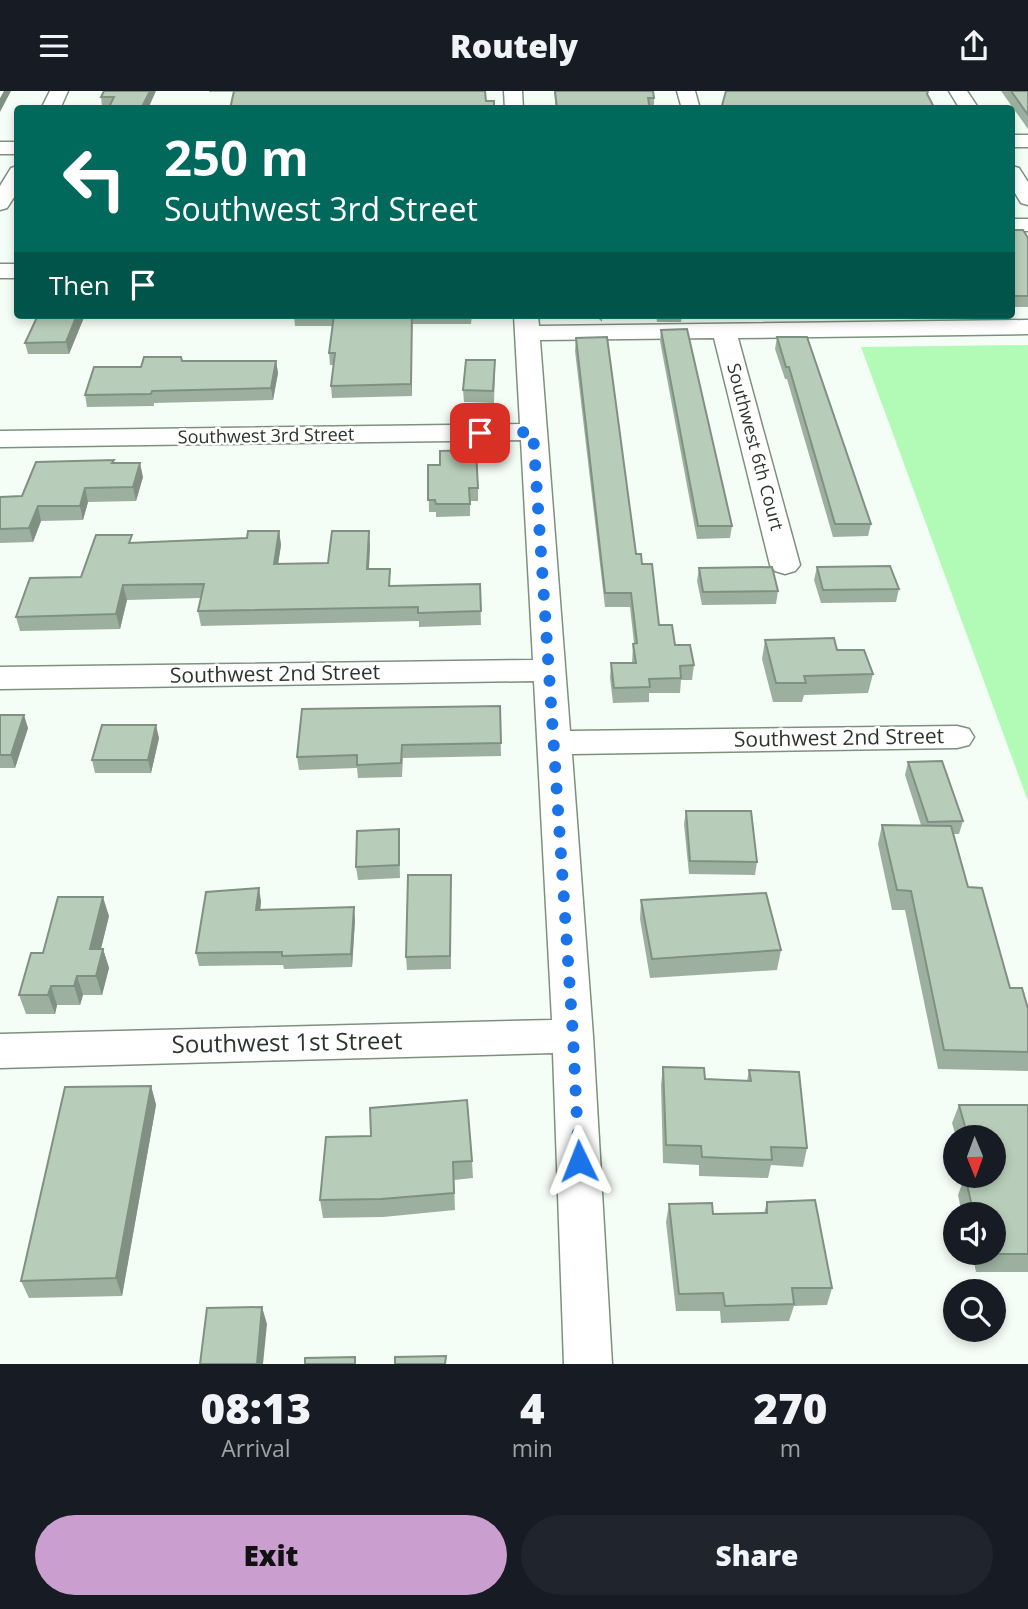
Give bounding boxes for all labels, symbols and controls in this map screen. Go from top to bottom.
text: Routely [450,24,578,67]
icon: menu [35,27,73,65]
icon: share [955,27,993,65]
text: 250 m [164,124,309,190]
icon: left [49,133,140,224]
text: Southwest 3rd Street [164,187,478,230]
icon: arrive [124,266,162,304]
text: Then [49,267,110,303]
street label: Southwest 6th Court [722,360,790,533]
pin [450,403,510,463]
icon: arrive [461,414,499,452]
street label: Southwest 3rd Street [178,421,354,449]
street label: Southwest 2nd Street [170,657,380,689]
street label: Southwest 2nd Street [734,721,944,753]
street label: Southwest 1st Street [171,1023,403,1060]
position arrow [542,1124,616,1198]
north arrow [943,1125,1006,1188]
map controls [943,1125,1006,1342]
button: sound [943,1202,1006,1265]
button: search [943,1279,1006,1342]
text: 08:13 [201,1379,311,1436]
text: 4 [520,1379,545,1436]
text: 270 [754,1379,827,1436]
text: Arrival [221,1432,291,1464]
text: min [512,1432,553,1464]
text: m [780,1432,801,1464]
button: Exit [35,1515,507,1595]
button: Share [521,1515,993,1595]

